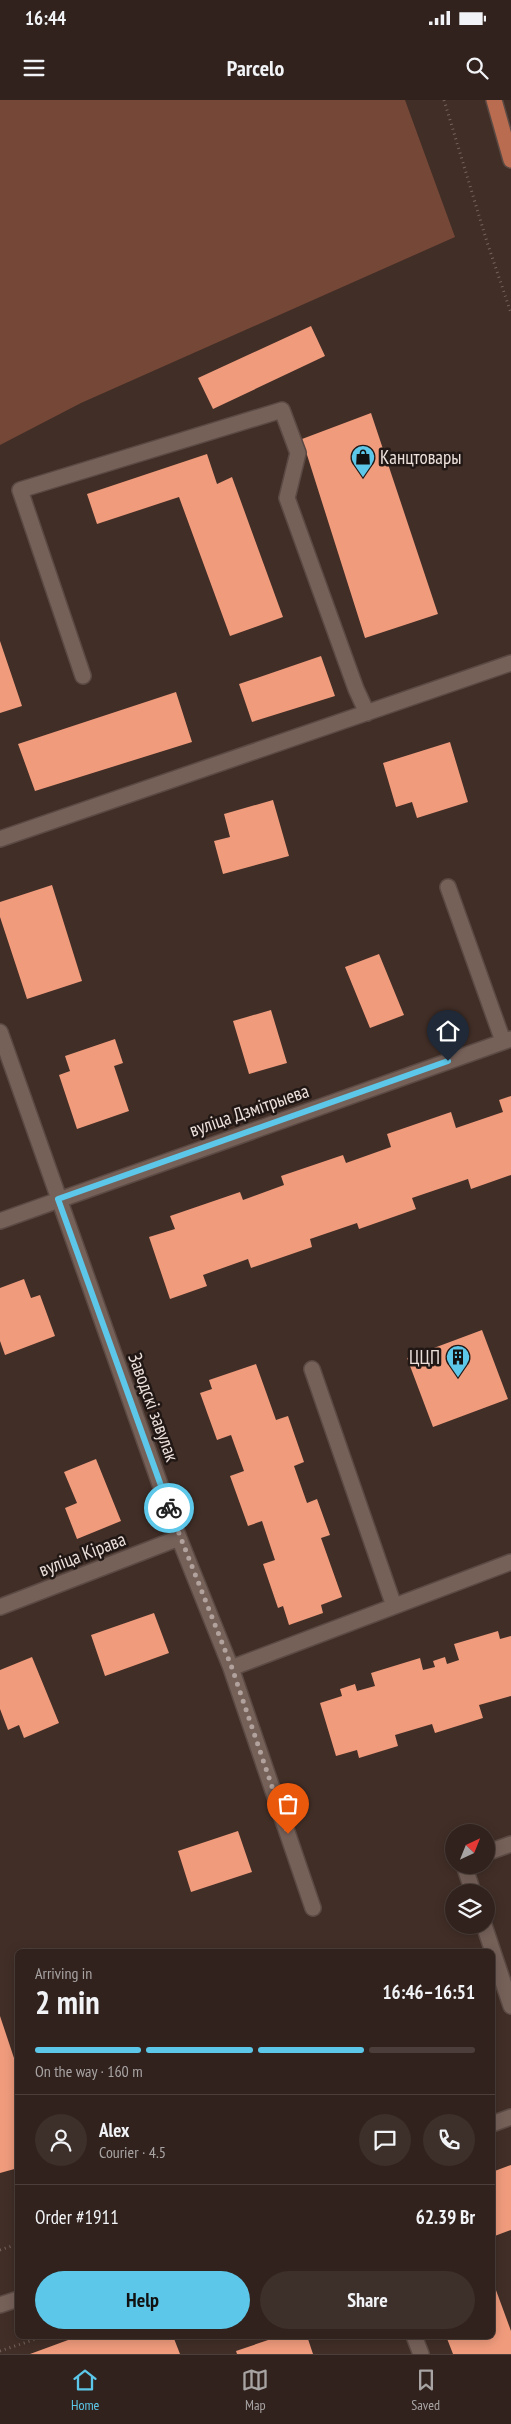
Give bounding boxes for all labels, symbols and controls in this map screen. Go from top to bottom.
text: 16:44 [25,6,66,30]
icon: menu [20,54,48,82]
text: Parcelo [227,54,284,82]
icon: search [463,54,491,82]
shop icon: Канцтовары [350,444,376,478]
place label: Канцтовары [380,445,461,469]
pin [427,1010,469,1061]
icon: home [434,1017,462,1045]
street label: вуліца Дзмітрыева [186,1078,312,1142]
building icon: ЦЦП [445,1344,471,1378]
place label: ЦЦП [409,1345,440,1369]
street label: Заводскі завулак [123,1349,185,1465]
courier [144,1483,194,1533]
icon: bike [155,1494,183,1522]
street label: вуліца Кірава [35,1526,129,1582]
pin [267,1783,309,1834]
icon: bag [274,1790,302,1818]
north arrow [445,1824,495,1874]
map controls [445,1824,495,1934]
button: layers [445,1884,495,1934]
text: Arriving in [35,1963,92,1983]
text: 16:46–16:51 [382,1980,475,2004]
text: 2 min [35,1981,100,2023]
text: On the way · 160 m [35,2061,143,2081]
button: person [35,2114,87,2166]
button: chat [359,2114,411,2166]
button: phone [423,2114,475,2166]
text: Alex [99,2118,129,2142]
text: Courier · 4.5 [99,2142,166,2162]
text: Order #1911 [35,2205,119,2229]
text: 62.39 Br [416,2205,475,2229]
button: Help [35,2271,250,2329]
button: Share [260,2271,475,2329]
tab: Home [71,2366,99,2414]
tab: Map [241,2366,269,2414]
tab: Saved [411,2366,440,2414]

